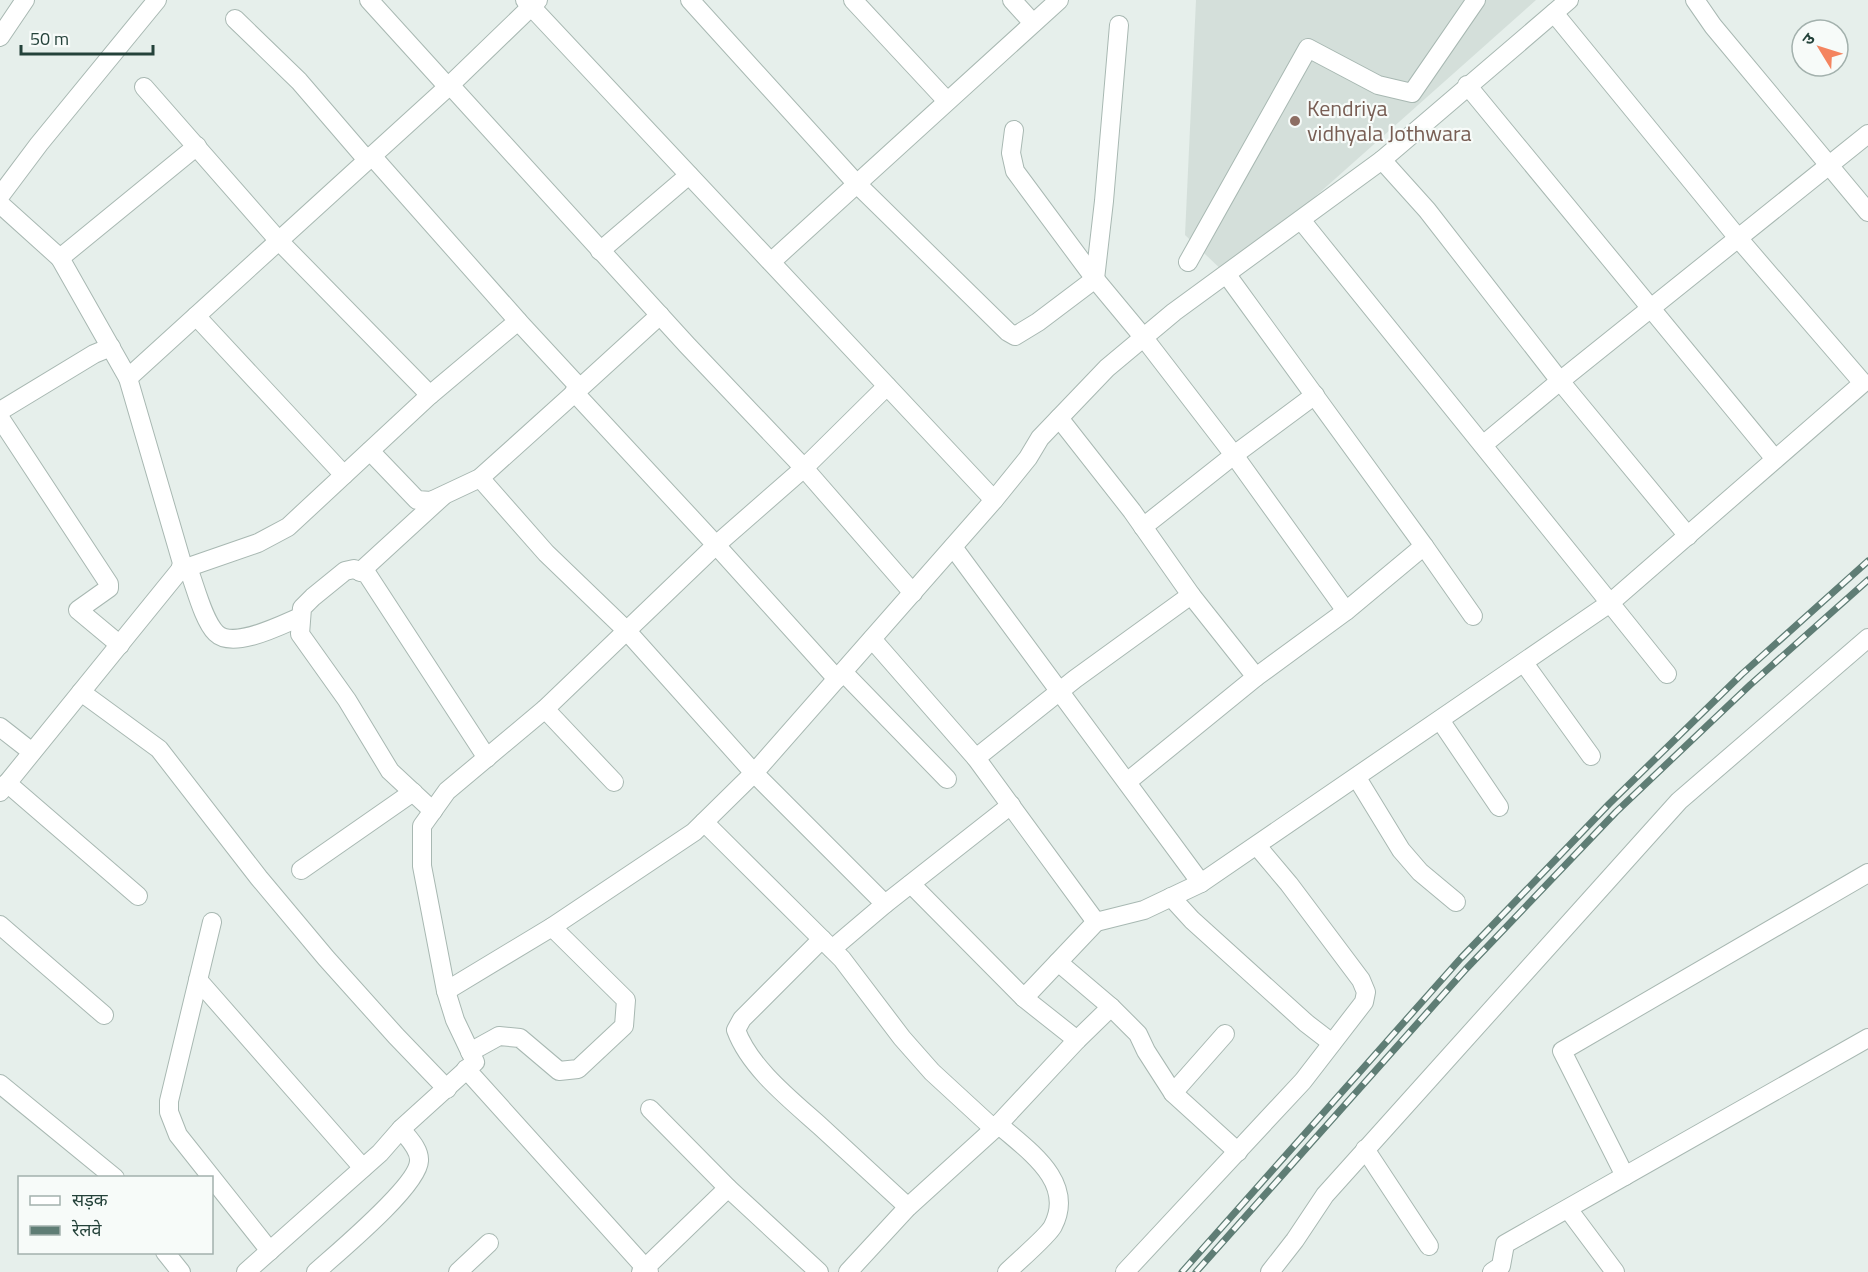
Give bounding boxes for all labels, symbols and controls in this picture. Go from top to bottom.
scale bar [21,18,153,56]
north arrow [1790,18,1850,78]
text: 50 m [30,25,69,52]
text: उ [1796,27,1821,50]
place label: Kendriya vidhyala Jothwara [1307,91,1472,150]
marker: Kendriya vidhyala Jothwara [1288,114,1302,128]
legend [18,1176,213,1254]
text: सड़क [72,1186,109,1213]
text: रेलवे [71,1216,103,1243]

